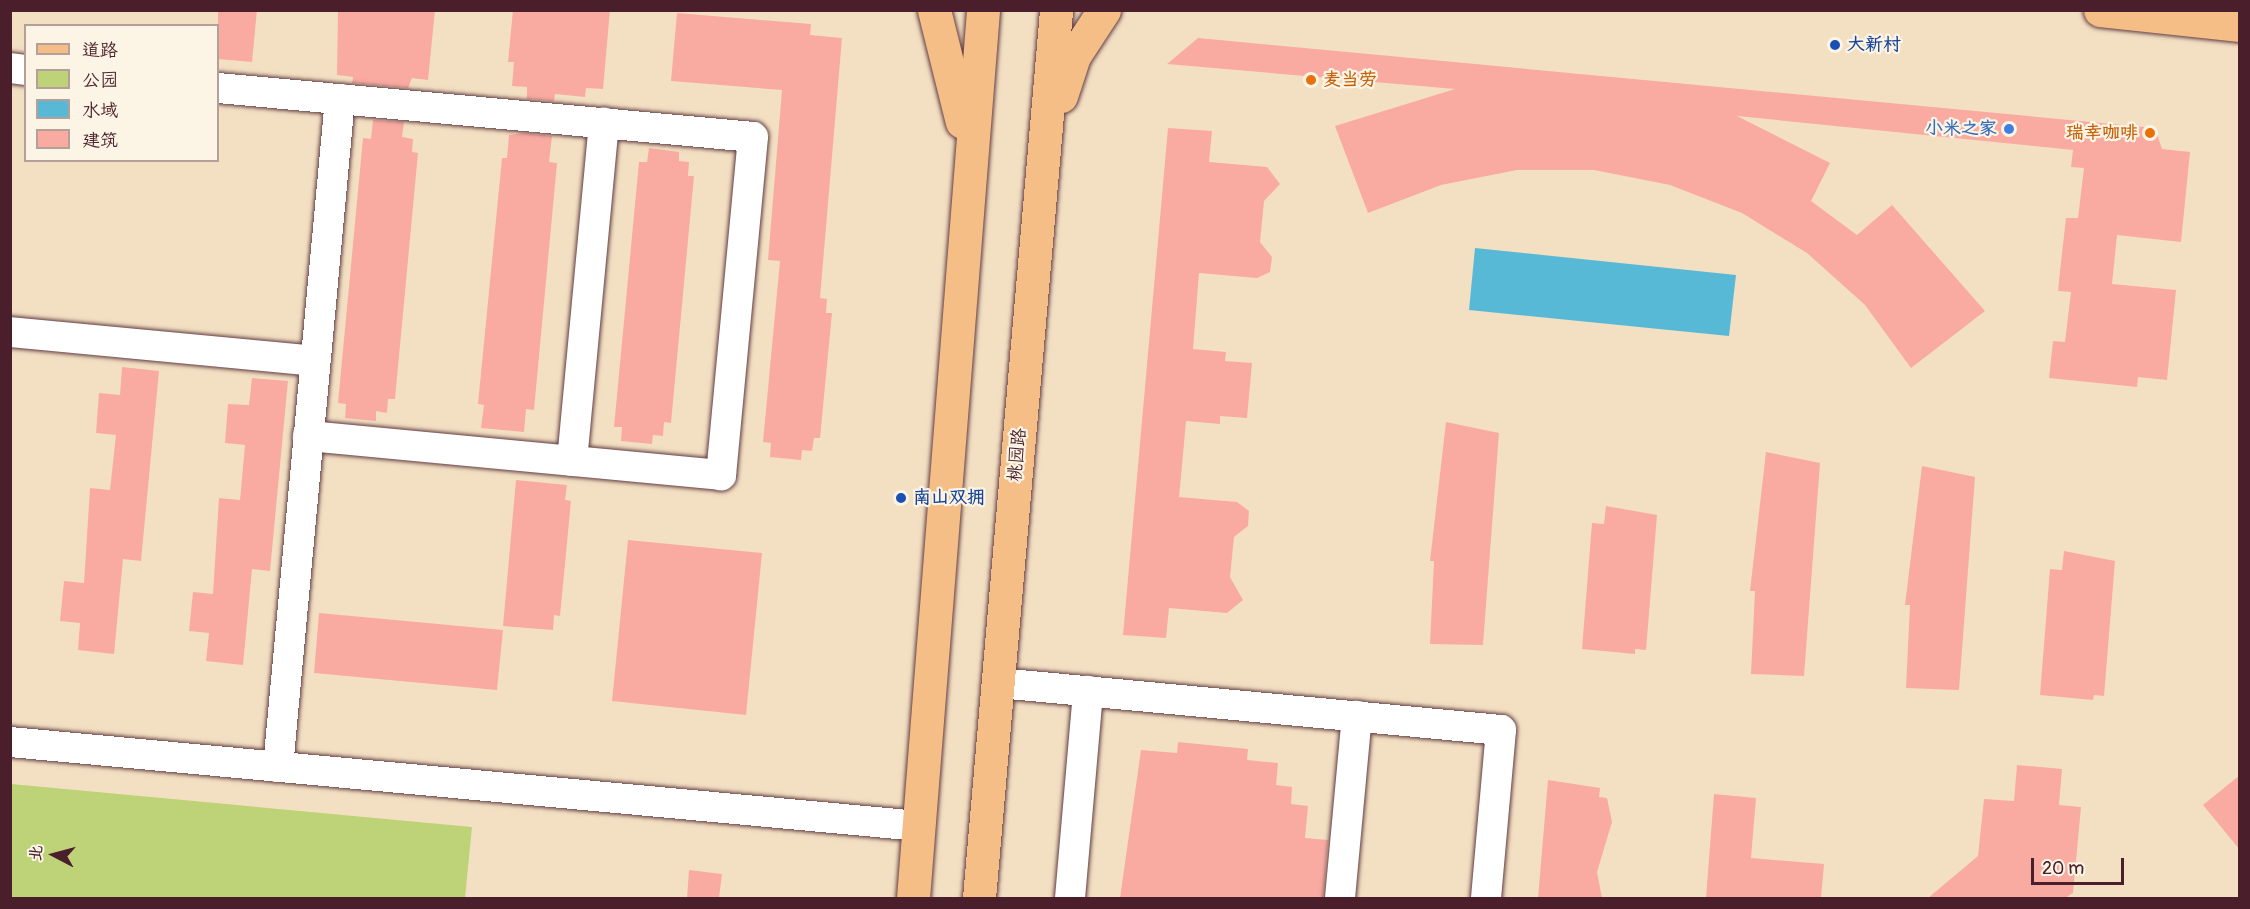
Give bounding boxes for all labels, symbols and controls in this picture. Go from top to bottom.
legend [24,24,219,162]
place label: 大新村 [1847,34,1901,56]
marker: 大新村 [1828,38,1842,52]
text: 道路 [82,39,118,62]
text: 公园 [82,69,118,92]
place label: 麦当劳 [1323,69,1377,91]
marker: 麦当劳 [1304,73,1318,87]
text: 水域 [82,99,118,122]
place label: 小米之家 [1925,118,1997,140]
marker: 小米之家 [2002,122,2016,136]
place label: 瑞幸咖啡 [2066,122,2138,144]
marker: 瑞幸咖啡 [2143,126,2157,140]
text: 建筑 [82,129,118,152]
street label: 桃园路 [1005,427,1031,483]
place label: 南山双拥 [913,487,985,509]
marker: 南山双拥 [894,491,908,505]
north arrow [24,825,84,885]
text: 北 [25,844,47,862]
scale bar [2034,846,2127,884]
text: 20 m [2042,857,2084,880]

